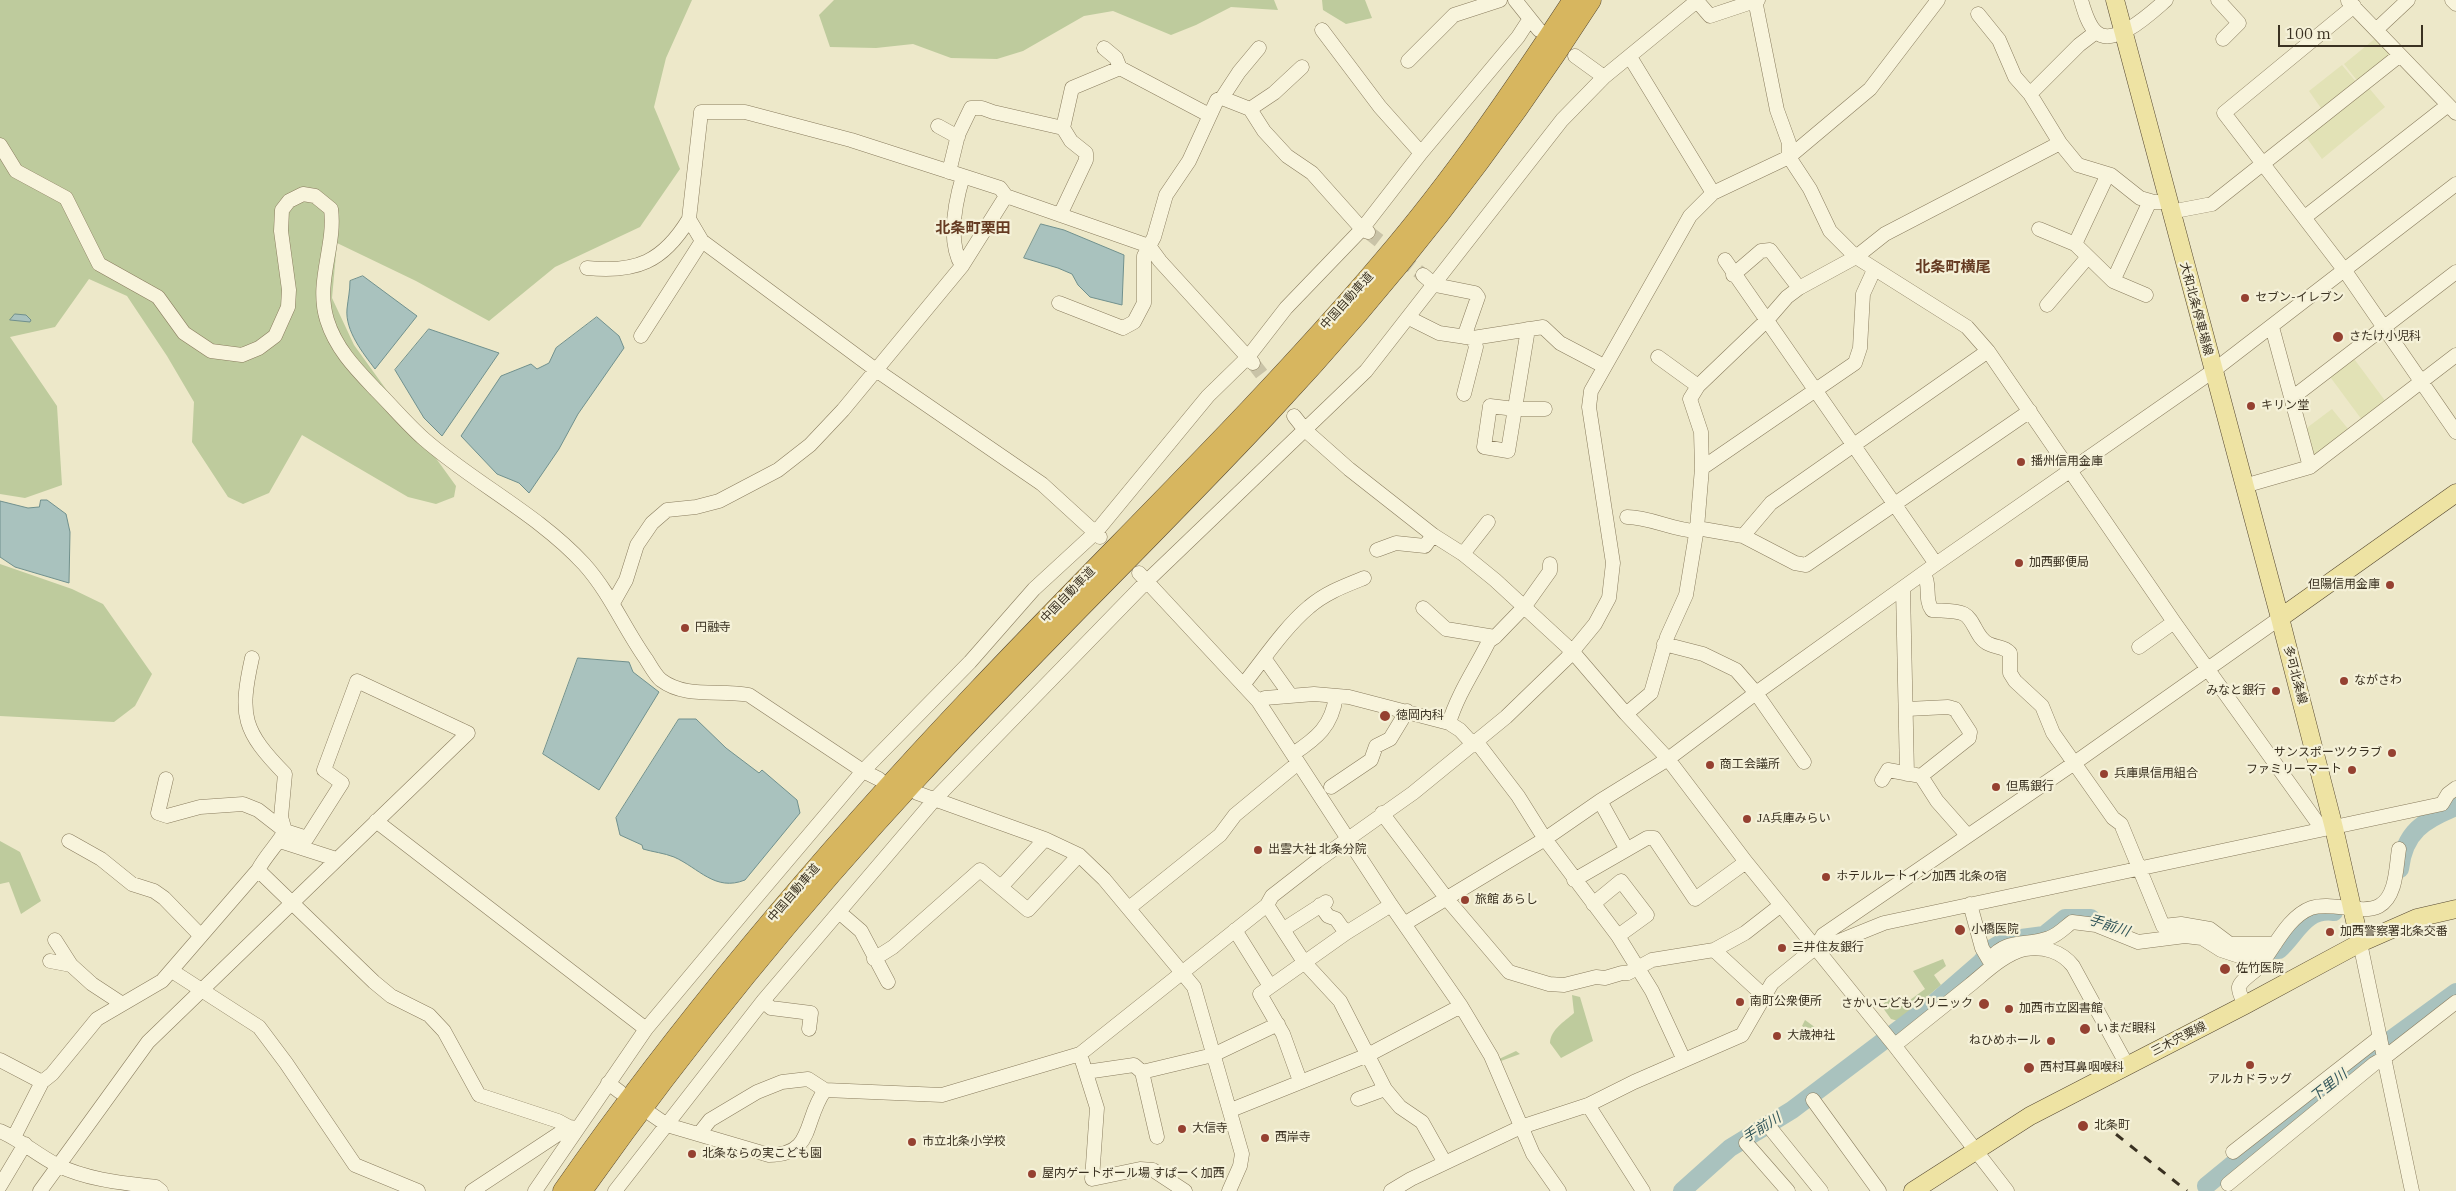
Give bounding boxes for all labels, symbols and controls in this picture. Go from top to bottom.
scale bar [2281,15,2426,47]
text: 100 m [2286,24,2331,43]
district label: 北条町栗田 [936,220,1010,238]
district label: 北条町横尾 [1916,259,1990,277]
street label: 大和北条停車場線 [2177,261,2215,357]
street label: 中国自動車道 [1318,269,1376,333]
place label: セブン-イレブン [2255,291,2344,305]
marker: セブン-イレブン [2239,292,2251,304]
marker: さたけ小児科 [2331,330,2345,344]
place label: さたけ小児科 [2349,330,2421,344]
place label: キリン堂 [2261,399,2309,413]
marker: キリン堂 [2245,400,2257,412]
place label: 播州信用金庫 [2031,455,2103,469]
marker: 播州信用金庫 [2015,456,2027,468]
place label: 加西郵便局 [2029,556,2089,570]
marker: 加西郵便局 [2013,557,2025,569]
street label: 中国自動車道 [1038,564,1098,626]
place label: 但陽信用金庫 [2308,578,2380,592]
marker: 但陽信用金庫 [2384,579,2396,591]
place label: 円融寺 [695,621,731,635]
marker: 円融寺 [679,622,691,634]
street label: 多可北条線 [2280,644,2310,706]
place label: ながさわ [2354,674,2402,688]
marker: ながさわ [2338,675,2350,687]
place label: みなと銀行 [2206,684,2266,698]
marker: みなと銀行 [2270,685,2282,697]
marker: 徳岡内科 [1378,709,1392,723]
place label: 徳岡内科 [1396,709,1444,723]
place label: サンスポーツクラブ [2274,746,2382,760]
marker: サンスポーツクラブ [2386,747,2398,759]
place label: 商工会議所 [1720,758,1780,772]
marker: 商工会議所 [1704,759,1716,771]
place label: ファミリーマート [2246,763,2342,777]
marker: ファミリーマート [2346,764,2358,776]
place label: 兵庫県信用組合 [2114,767,2198,781]
marker: 兵庫県信用組合 [2098,768,2110,780]
place label: 但馬銀行 [2006,780,2054,794]
marker: 但馬銀行 [1990,781,2002,793]
place label: JA兵庫みらい [1757,812,1830,826]
marker: JA兵庫みらい [1741,813,1753,825]
place label: 出雲大社 北条分院 [1268,843,1367,857]
marker: 出雲大社 北条分院 [1252,844,1264,856]
street label: 中国自動車道 [765,861,823,925]
place label: ホテルルートイン加西 北条の宿 [1836,870,2007,884]
marker: ホテルルートイン加西 北条の宿 [1820,871,1832,883]
place label: 旅館 あらし [1475,893,1538,907]
marker: 旅館 あらし [1459,894,1471,906]
water label: 手前川 [2086,912,2132,940]
marker: 小橋医院 [1953,923,1967,937]
place label: 小橋医院 [1971,923,2019,937]
place label: 加西警察署北条交番 [2340,925,2448,939]
marker: 加西警察署北条交番 [2324,926,2336,938]
place label: 三井住友銀行 [1792,941,1864,955]
marker: 三井住友銀行 [1776,942,1788,954]
marker: 佐竹医院 [2218,962,2232,976]
place label: 佐竹医院 [2236,962,2284,976]
place label: 南町公衆便所 [1750,995,1822,1009]
marker: 南町公衆便所 [1734,996,1746,1008]
place label: さかいこどもクリニック [1841,997,1973,1011]
marker: さかいこどもクリニック [1977,997,1991,1011]
place label: 加西市立図書館 [2019,1002,2103,1016]
marker: 加西市立図書館 [2003,1003,2015,1015]
street label: 三木宍粟線 [2149,1019,2209,1059]
marker: いまだ眼科 [2078,1022,2092,1036]
place label: いまだ眼科 [2096,1022,2156,1036]
place label: 大歳神社 [1787,1029,1835,1043]
marker: 大歳神社 [1771,1030,1783,1042]
place label: ねひめホール [1969,1034,2041,1048]
marker: ねひめホール [2045,1035,2057,1047]
marker: アルカドラッグ [2244,1059,2256,1071]
marker: 西村耳鼻咽喉科 [2022,1061,2036,1075]
place label: 西村耳鼻咽喉科 [2040,1061,2124,1075]
water label: 下里川 [2307,1066,2351,1106]
place label: アルカドラッグ [2208,1073,2292,1087]
water label: 手前川 [1740,1110,1784,1146]
marker: 北条町 [2076,1119,2090,1133]
place label: 北条町 [2094,1119,2130,1133]
place label: 大信寺 [1192,1122,1228,1136]
marker: 大信寺 [1176,1123,1188,1135]
place label: 西岸寺 [1275,1131,1311,1145]
marker: 西岸寺 [1259,1132,1271,1144]
place label: 市立北条小学校 [922,1135,1006,1149]
marker: 市立北条小学校 [906,1136,918,1148]
place label: 北条ならの実こども園 [702,1147,822,1161]
marker: 北条ならの実こども園 [686,1148,698,1160]
place label: 屋内ゲートボール場 すぱーく加西 [1042,1167,1225,1181]
marker: 屋内ゲートボール場 すぱーく加西 [1026,1168,1038,1180]

